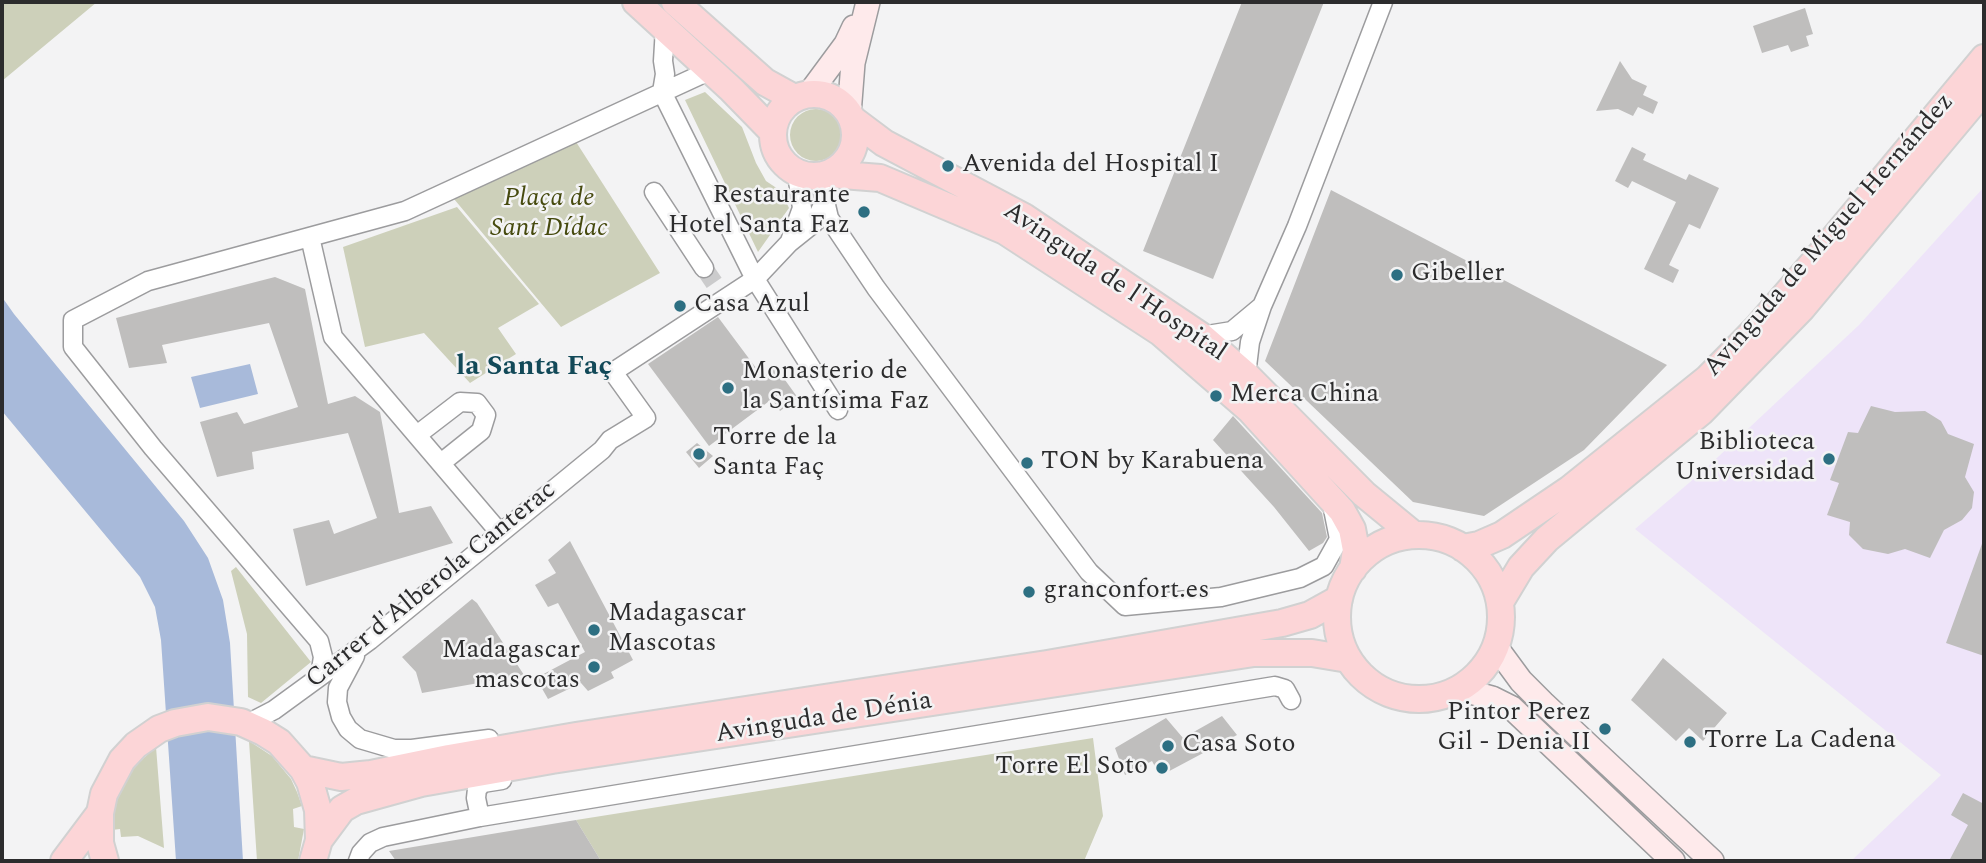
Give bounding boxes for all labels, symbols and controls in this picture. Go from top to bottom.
street label: Avinguda de Miguel Hernández [1698,88,1962,384]
place label: Avenida del Hospital I [962,150,1219,182]
marker: Avenida del Hospital I [940,158,956,174]
place label: Restaurante Hotel Santa Faz [668,181,850,242]
park label: Plaça de Sant Dídac [490,184,608,246]
street label: Avinguda de l'Hospital [996,197,1232,369]
marker: Restaurante Hotel Santa Faz [856,204,872,220]
place label: Gibeller [1411,259,1505,291]
marker: Gibeller [1389,267,1405,283]
place label: Casa Azul [694,290,810,322]
marker: Casa Azul [672,298,688,314]
district label: la Santa Faç [456,352,612,386]
place label: Monasterio de la Santísima Faz [742,357,930,418]
marker: Monasterio de la Santísima Faz [720,380,736,396]
place label: Merca China [1230,380,1379,412]
marker: Merca China [1208,388,1224,404]
place label: Torre de la Santa Faç [713,423,837,485]
place label: Biblioteca Universidad [1675,428,1815,490]
marker: Torre de la Santa Faç [691,446,707,462]
place label: TON by Karabuena [1041,447,1264,479]
marker: Biblioteca Universidad [1821,451,1837,467]
marker: TON by Karabuena [1019,455,1035,471]
street label: Carrer d'Alberola Canterac [301,476,563,696]
place label: granconfort.es [1043,576,1209,608]
marker: granconfort.es [1021,584,1037,600]
place label: Madagascar Mascotas [608,599,746,660]
marker: Madagascar Mascotas [586,622,602,638]
place label: Madagascar mascotas [442,636,580,698]
marker: Madagascar mascotas [586,659,602,675]
street label: Avinguda de Dénia [713,686,935,752]
place label: Pintor Perez Gil - Denia II [1437,698,1591,760]
marker: Pintor Perez Gil - Denia II [1597,721,1613,737]
place label: Torre La Cadena [1704,726,1896,758]
place label: Casa Soto [1182,730,1296,762]
marker: Torre La Cadena [1682,734,1698,750]
marker: Casa Soto [1160,738,1176,754]
place label: Torre El Soto [995,752,1148,784]
marker: Torre El Soto [1154,760,1170,776]

